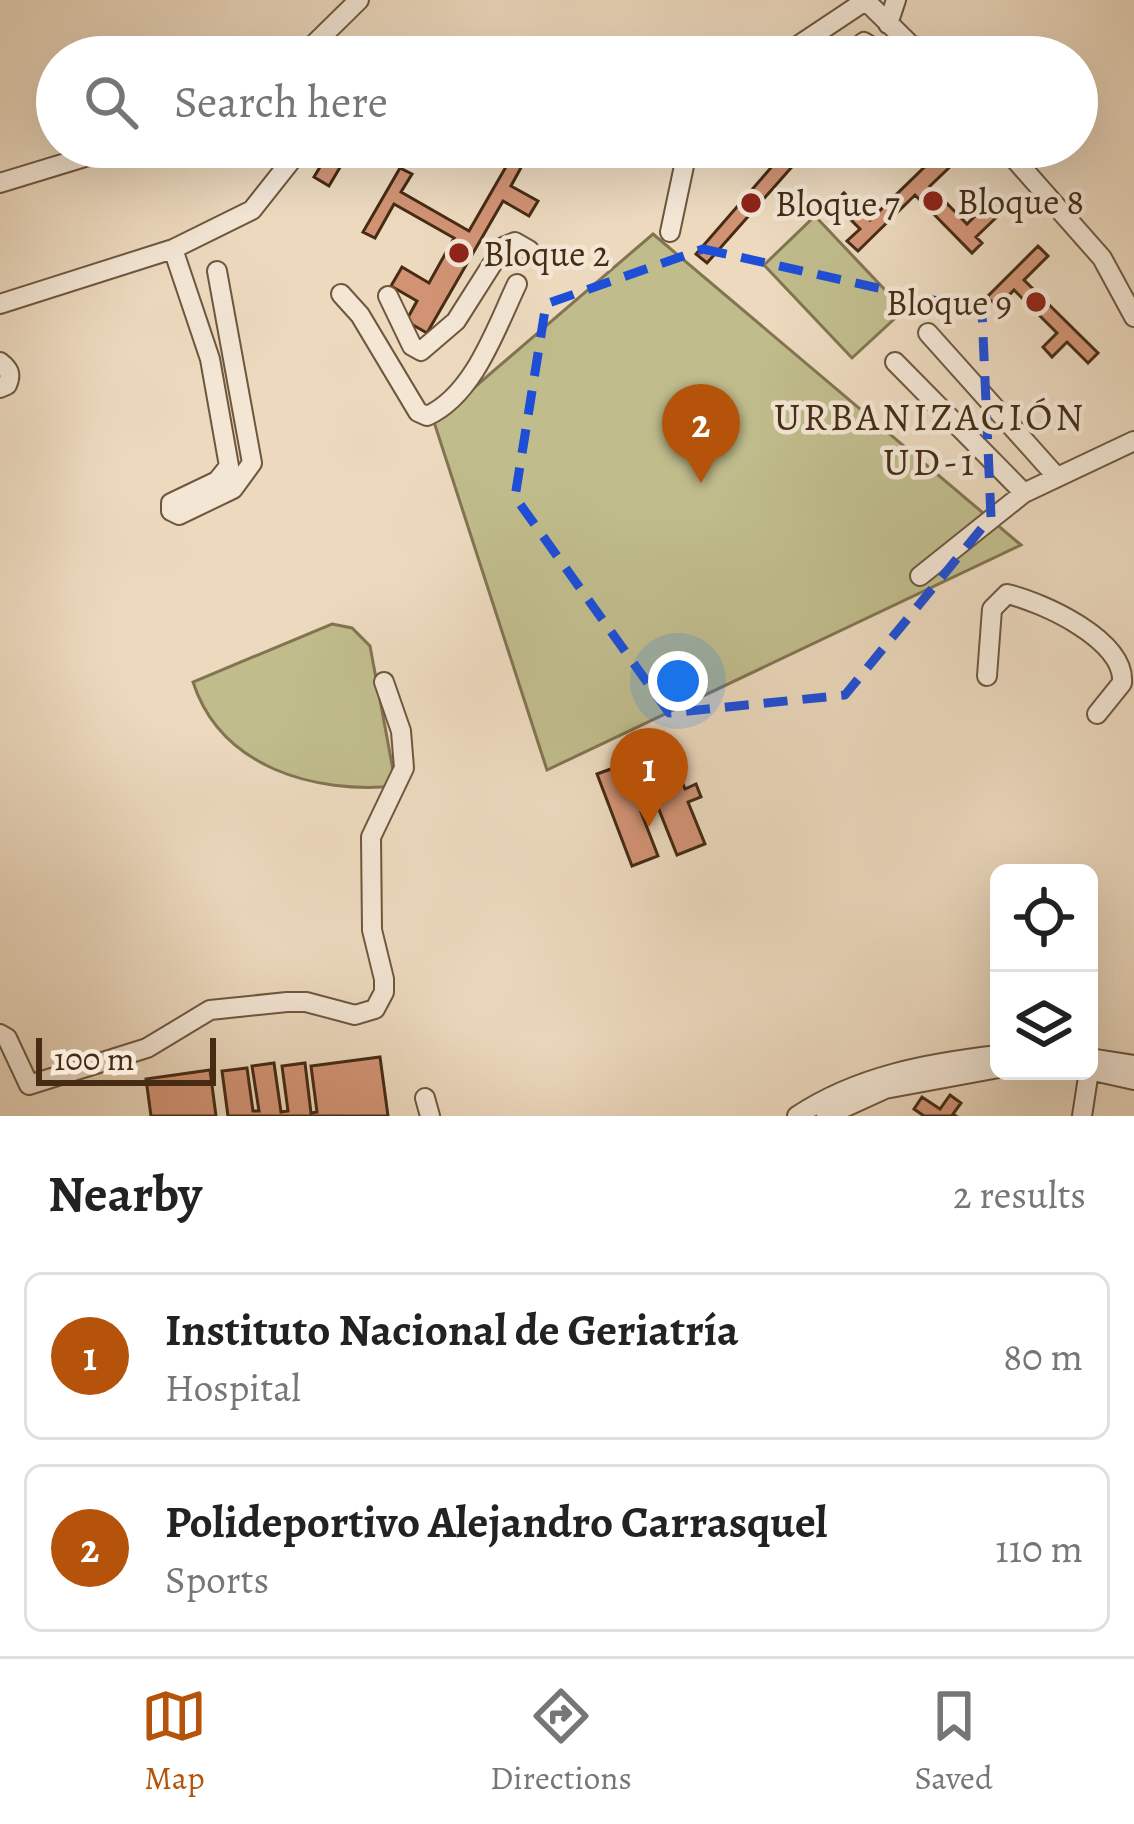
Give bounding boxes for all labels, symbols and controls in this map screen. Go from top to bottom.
search box [36,36,1098,168]
icon: search [78,69,144,135]
text: Search here [174,71,388,133]
place label: Bloque 8 [957,177,1084,226]
place label: Bloque 7 [775,179,901,228]
marker: Bloque 8 [920,188,946,214]
marker: Bloque 7 [738,190,764,216]
place label: Bloque 2 [483,229,610,278]
marker: Bloque 2 [446,240,472,266]
place label: Bloque 9 [886,278,1012,327]
marker: Bloque 9 [1023,289,1049,315]
pin: 2 [662,384,740,483]
district label: URBANIZACIÓN UD-1 [774,390,1086,488]
your location [648,651,708,711]
pin: 1 [610,728,688,827]
map controls [990,864,1098,1080]
button: locate [990,864,1098,972]
button: layers [990,972,1098,1080]
scale bar [36,1032,216,1085]
text: 100 m [54,1036,134,1081]
text: Nearby [48,1159,202,1229]
text: 2 results [953,1168,1086,1221]
text: Instituto Nacional de Geriatría [165,1299,739,1361]
text: 1 [83,1330,97,1383]
text: 80 m [1003,1330,1083,1383]
text: Hospital [165,1361,301,1414]
text: Polideportivo Alejandro Carrasquel [165,1491,827,1553]
text: 2 [81,1522,99,1575]
text: 110 m [995,1522,1083,1575]
text: Sports [165,1553,269,1606]
tab: Map [141,1683,207,1800]
tab: Directions [490,1683,632,1800]
tab: Saved [914,1683,993,1800]

